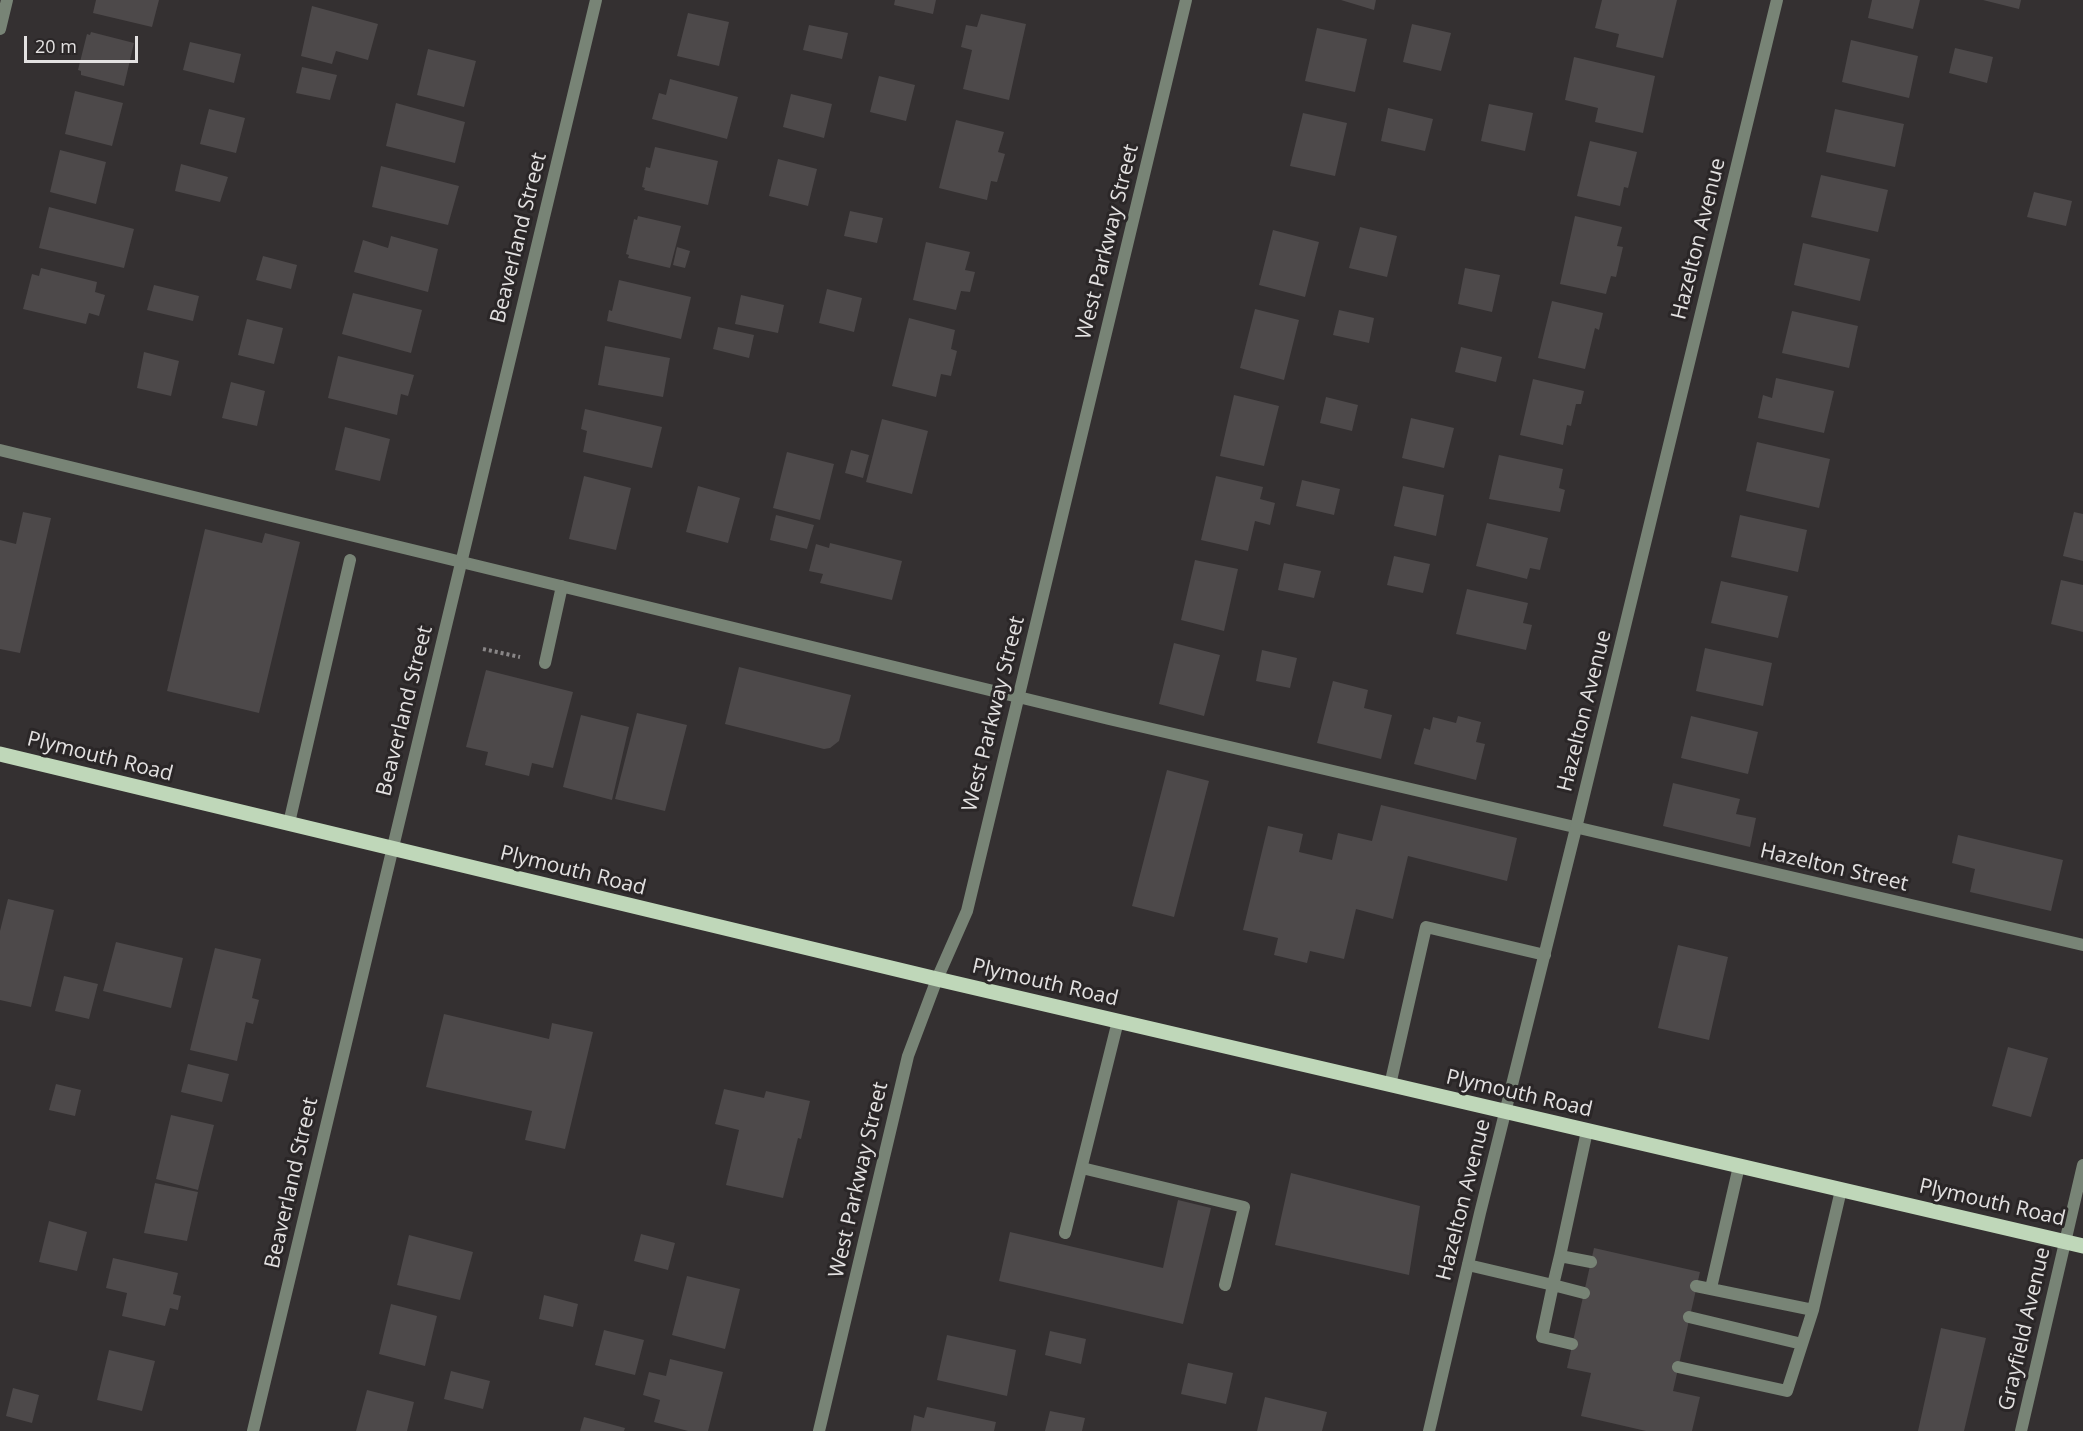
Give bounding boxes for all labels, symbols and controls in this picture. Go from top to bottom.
scale bar [27,24,141,62]
text: 20 m [35,34,77,58]
street label: West Parkway Street [1072,142,1144,342]
street label: Beaverland Street [486,150,552,326]
street label: Hazelton Avenue [1667,156,1731,322]
street label: West Parkway Street [958,614,1030,814]
street label: Beaverland Street [372,623,438,799]
street label: Hazelton Avenue [1553,628,1617,794]
street label: Plymouth Road [25,727,175,787]
street label: Hazelton Street [1758,839,1910,897]
street label: Plymouth Road [498,841,648,901]
street label: Plymouth Road [969,954,1121,1012]
street label: Plymouth Road [1443,1065,1595,1123]
street label: West Parkway Street [824,1079,894,1281]
street label: Beaverland Street [260,1095,324,1271]
street label: Hazelton Avenue [1432,1117,1496,1283]
street label: Plymouth Road [1916,1174,2068,1232]
street label: Grayfield Avenue [1994,1245,2056,1413]

